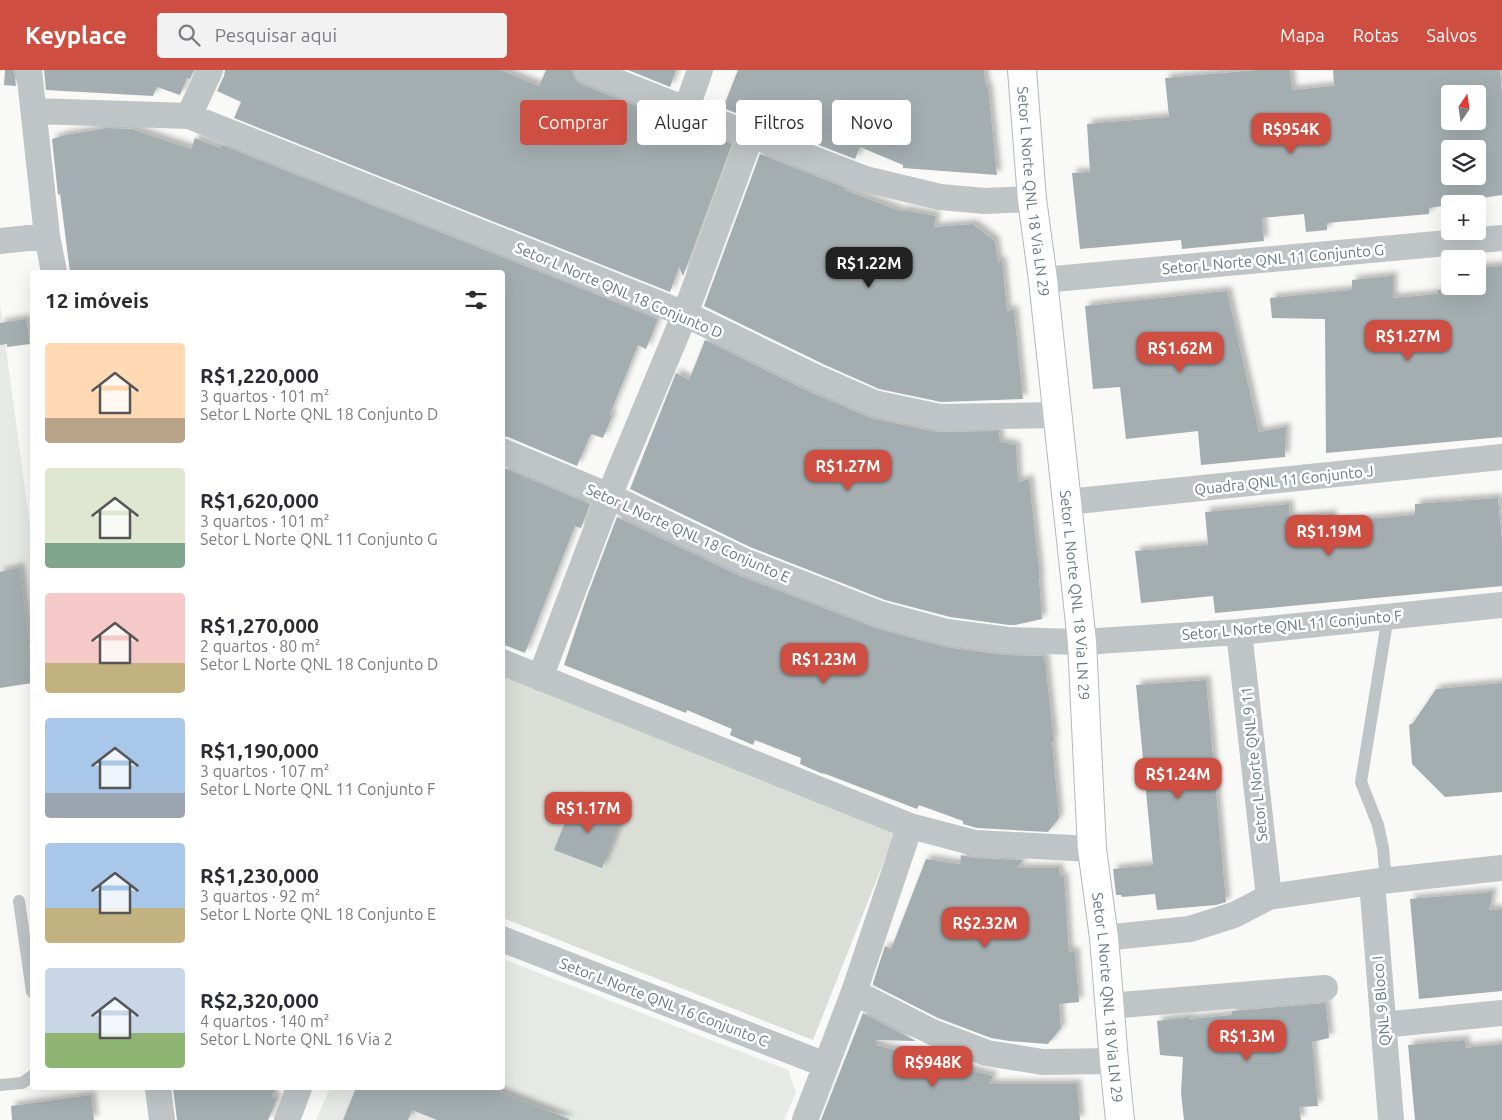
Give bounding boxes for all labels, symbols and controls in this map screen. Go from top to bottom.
search box [157,13,507,58]
icon: search [175,21,203,49]
text: Keyplace [25,22,127,49]
text: Pesquisar aqui [215,24,337,46]
text: Mapa [1280,25,1325,45]
text: Rotas [1353,25,1399,45]
text: Salvos [1427,25,1477,45]
north arrow [1441,85,1486,130]
map controls [1441,85,1486,295]
street label: Setor L Norte QNL 18 Via LN 29 [1015,86,1053,297]
chip: Comprar [520,100,627,145]
chip: Alugar [637,100,726,145]
chip: Filtros [736,100,822,145]
chip: Novo [832,100,911,145]
pin: R$954K [1250,112,1332,155]
text: R$954K [1262,120,1320,138]
button: layers [1441,140,1486,185]
button: + [1441,195,1486,240]
street label: Setor L Norte QNL 18 Conjunto D [513,239,725,341]
street label: Setor L Norte QNL 11 Conjunto G [1161,241,1385,277]
pin: R$1.22M [823,246,915,289]
button: − [1441,250,1486,295]
text: R$1.22M [837,254,901,272]
icon: filters [462,286,490,314]
text: 12 imóveis [45,288,149,312]
pin: R$1.27M [1362,320,1454,362]
text: R$1.27M [1376,327,1440,345]
pin: R$1.62M [1134,332,1226,374]
text: R$1.62M [1148,339,1212,357]
icon: home [85,363,145,423]
text: R$1,220,000 [200,363,319,387]
text: 3 quartos · 101 m² [200,387,330,405]
text: Setor L Norte QNL 18 Conjunto D [200,405,438,423]
pin: R$1.27M [802,450,894,492]
text: R$1.27M [816,457,880,475]
street label: Quadra QNL 11 Conjunto J [1194,462,1374,498]
street label: Setor L Norte QNL 18 Conjunto E [583,480,793,586]
icon: home [85,488,145,548]
text: R$1,620,000 [200,488,319,512]
street label: Setor L Norte QNL 18 Via LN 29 [1057,489,1093,701]
text: 3 quartos · 101 m² [200,512,330,530]
pin: R$1.19M [1283,514,1375,557]
text: R$1.19M [1297,522,1361,540]
text: Setor L Norte QNL 11 Conjunto G [200,530,438,548]
street label: Setor L Norte QNL 11 Conjunto F [1181,607,1403,643]
icon: home [85,613,145,673]
text: R$1,270,000 [200,613,319,637]
text: 2 quartos · 80 m² [200,637,321,655]
pin: R$1.23M [778,642,870,685]
text: R$1.23M [792,650,856,668]
text: Setor L Norte QNL 18 Conjunto D [200,655,438,673]
street label: Setor L Norte QNL 9 11 [1237,686,1271,842]
icon: home [85,738,145,798]
text: R$1,190,000 [200,738,319,762]
pin: R$1.24M [1132,758,1224,800]
text: 3 quartos · 107 m² [200,762,330,780]
text: R$1.24M [1146,765,1210,783]
text: Setor L Norte QNL 11 Conjunto F [200,780,435,798]
pin: R$1.17M [542,792,634,834]
text: R$1.17M [556,799,620,817]
icon: home [85,863,145,923]
text: R$1,230,000 [200,863,319,887]
text: 3 quartos · 92 m² [200,887,321,905]
street label: Setor L Norte QNL 18 Via LN 29 [1089,891,1127,1104]
text: Setor L Norte QNL 18 Conjunto E [200,905,436,923]
pin: R$2.32M [939,906,1031,949]
text: R$2.32M [953,914,1017,932]
street label: Setor L Norte QNL 16 Conjunto C [557,954,771,1050]
street label: QNL 9 Bloco I [1369,955,1393,1047]
icon: home [85,988,145,1048]
text: R$2,320,000 [200,988,319,1012]
text: 4 quartos · 140 m² [200,1012,330,1030]
pin: R$1.3M [1206,1020,1288,1062]
text: R$1.3M [1219,1027,1275,1045]
text: Setor L Norte QNL 16 Via 2 [200,1030,393,1048]
pin: R$948K [892,1046,974,1088]
text: R$948K [904,1053,962,1071]

